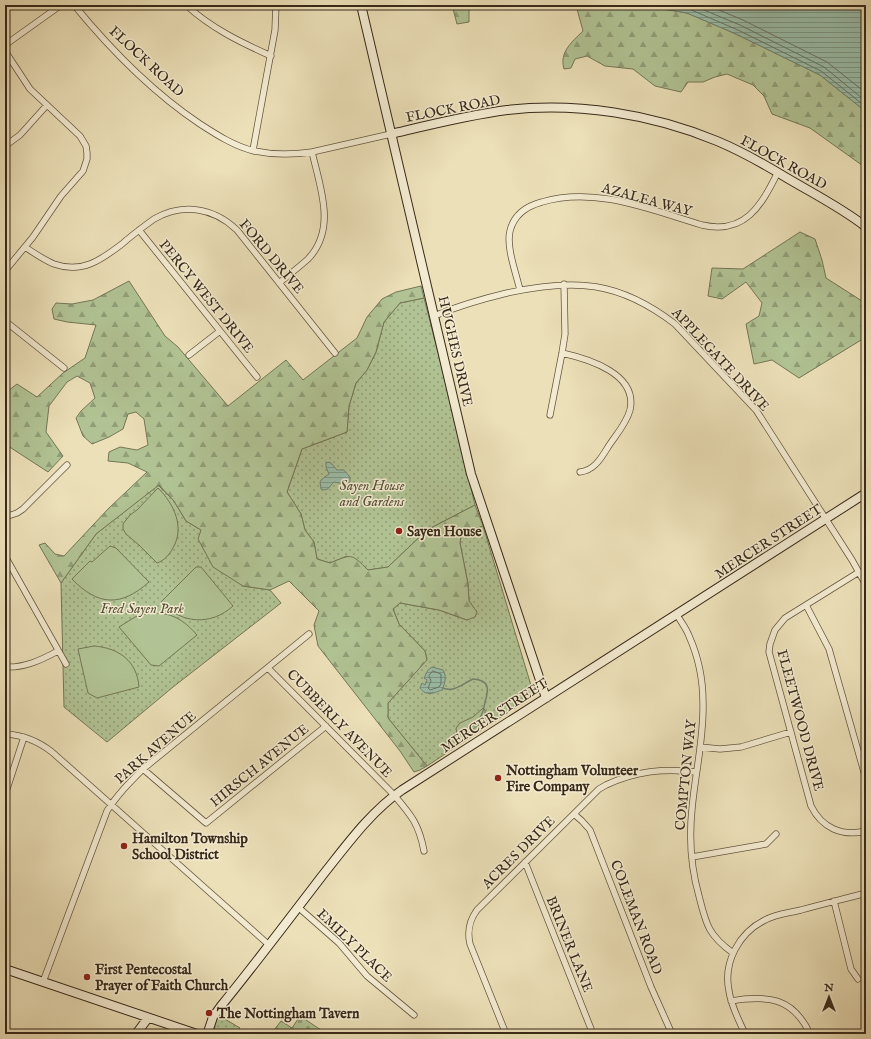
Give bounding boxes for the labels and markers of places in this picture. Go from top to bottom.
place label: Sayen House [407,523,482,541]
marker: Sayen House [394,526,404,536]
place label: Nottingham Volunteer Fire Company [505,762,639,796]
marker: Nottingham Volunteer Fire Company [493,773,503,783]
place label: Hamilton Township School District [132,830,248,864]
marker: Hamilton Township School District [119,841,129,851]
place label: First Pentecostal Prayer of Faith Church [95,961,229,995]
marker: First Pentecostal Prayer of Faith Church [82,972,92,982]
place label: The Nottingham Tavern [216,1005,360,1023]
marker: The Nottingham Tavern [204,1008,214,1018]

